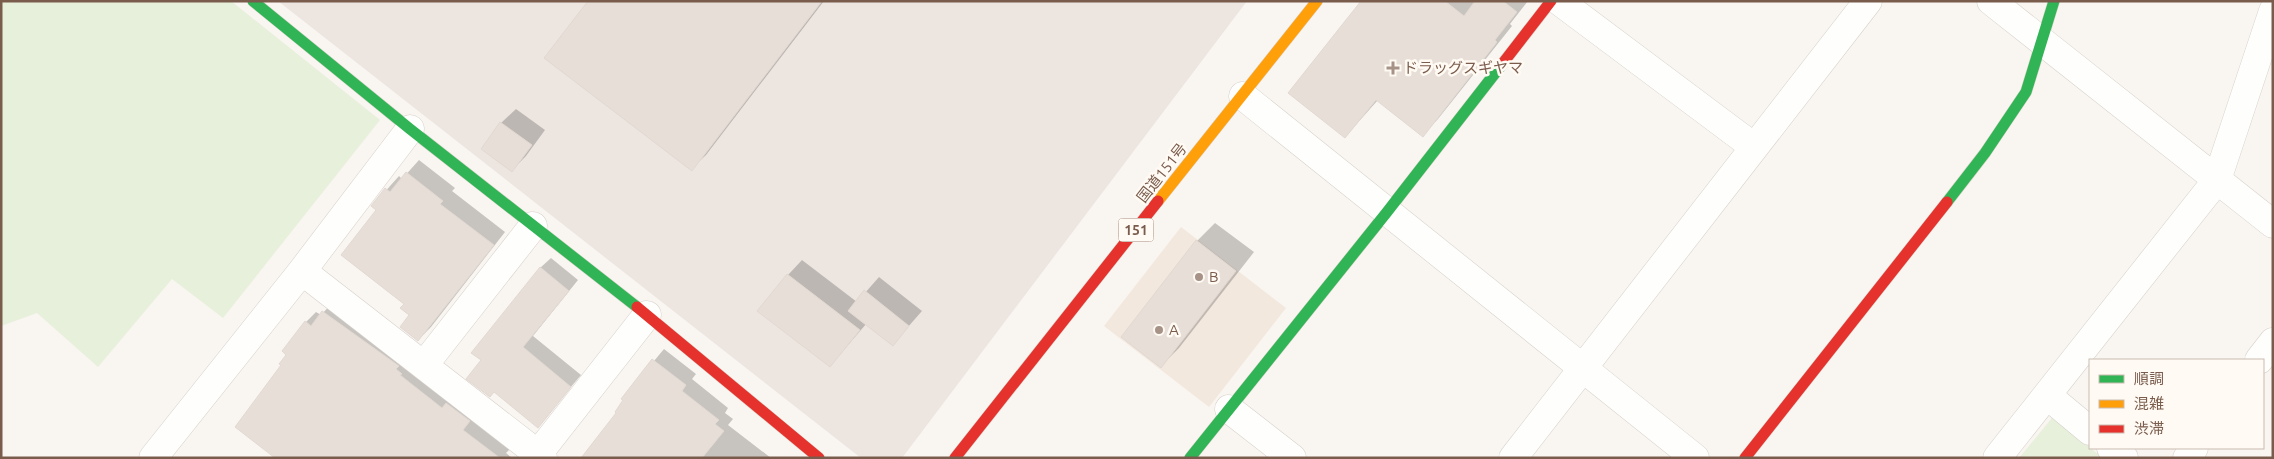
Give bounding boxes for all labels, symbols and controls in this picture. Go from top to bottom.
place label: ドラッグスギヤマ [1403,59,1523,76]
marker: ドラッグスギヤマ [1387,62,1399,74]
street label: 国道151号 [1133,140,1190,206]
road number: 151 [1118,218,1154,242]
place label: B [1209,268,1219,285]
marker: B [1193,271,1205,283]
place label: A [1169,321,1179,338]
marker: A [1153,324,1165,336]
legend [2089,359,2264,449]
text: 順調 [2134,370,2164,387]
text: 混雑 [2134,395,2164,412]
text: 渋滞 [2134,420,2164,437]

